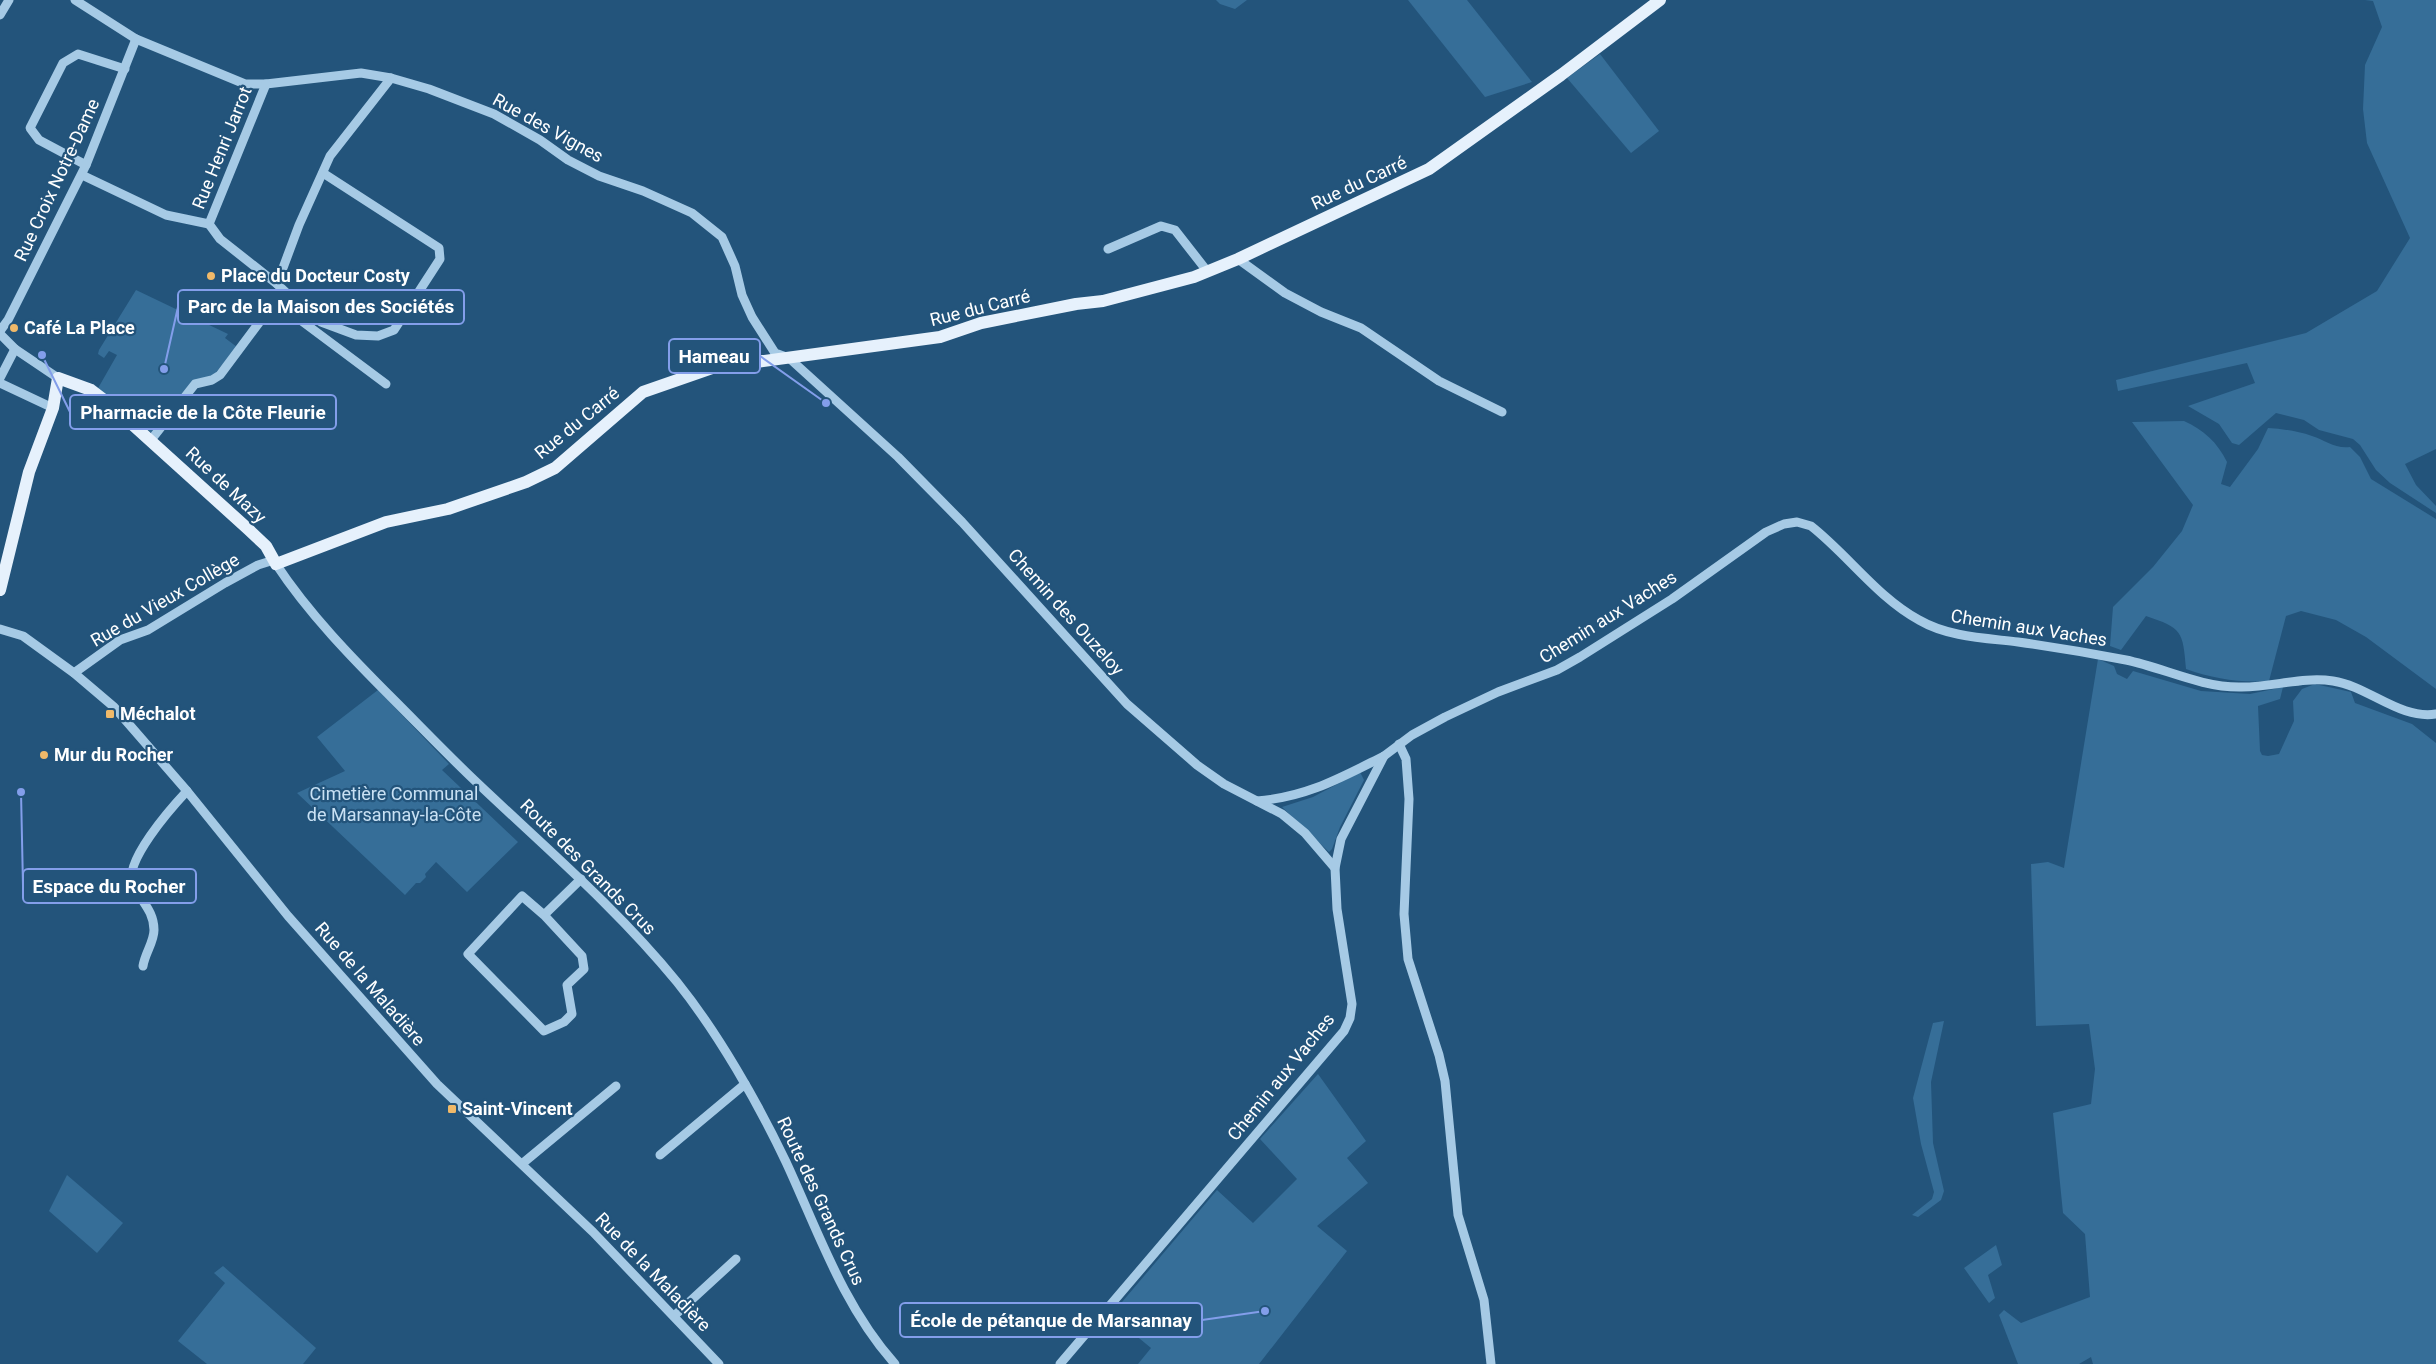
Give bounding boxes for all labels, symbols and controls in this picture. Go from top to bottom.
street label: Rue Henri Jarrot [187,83,256,212]
street label: Rue des Vignes [489,89,607,167]
street label: Rue Croix Notre-Dame [10,95,103,264]
street label: Rue du Carré [1308,151,1410,214]
place label: Place du Docteur Costy [221,265,411,286]
marker: Place du Docteur Costy [205,270,217,282]
street label: Rue du Carré [928,285,1032,330]
callout: Parc de la Maison des Sociétés [178,290,464,324]
text: Parc de la Maison des Sociétés [188,295,454,318]
place label: Café La Place [24,317,135,338]
marker: Café La Place [8,322,20,334]
callout: Hameau [669,339,760,373]
text: Hameau [678,345,750,368]
street label: Rue du Carré [530,382,623,463]
callout: Pharmacie de la Côte Fleurie [70,395,336,429]
text: Pharmacie de la Côte Fleurie [80,401,326,424]
street label: Rue de Mazy [182,442,271,527]
street label: Chemin des Ouzeloy [1004,544,1129,680]
street label: Rue du Vieux Collège [87,548,243,651]
street label: Chemin aux Vaches [1535,566,1680,667]
street label: Chemin aux Vaches [1949,605,2109,650]
place label: Méchalot [120,703,196,724]
marker: Méchalot [104,708,116,720]
place label: Mur du Rocher [54,744,173,765]
marker: Mur du Rocher [38,749,50,761]
park label: Cimetière Communal de Marsannay-la-Côte [307,783,481,825]
street label: Route des Grands Crus [516,794,661,939]
callout: Espace du Rocher [23,869,196,903]
text: Espace du Rocher [33,875,185,898]
street label: Rue de la Maladière [311,918,430,1050]
street label: Chemin aux Vaches [1223,1009,1338,1145]
place label: Saint-Vincent [462,1098,573,1119]
marker: Saint-Vincent [446,1103,458,1115]
street label: Route des Grands Crus [773,1113,870,1288]
street label: Rue de la Maladière [591,1208,715,1335]
callout: École de pétanque de Marsannay [900,1303,1202,1337]
text: École de pétanque de Marsannay [910,1309,1192,1332]

